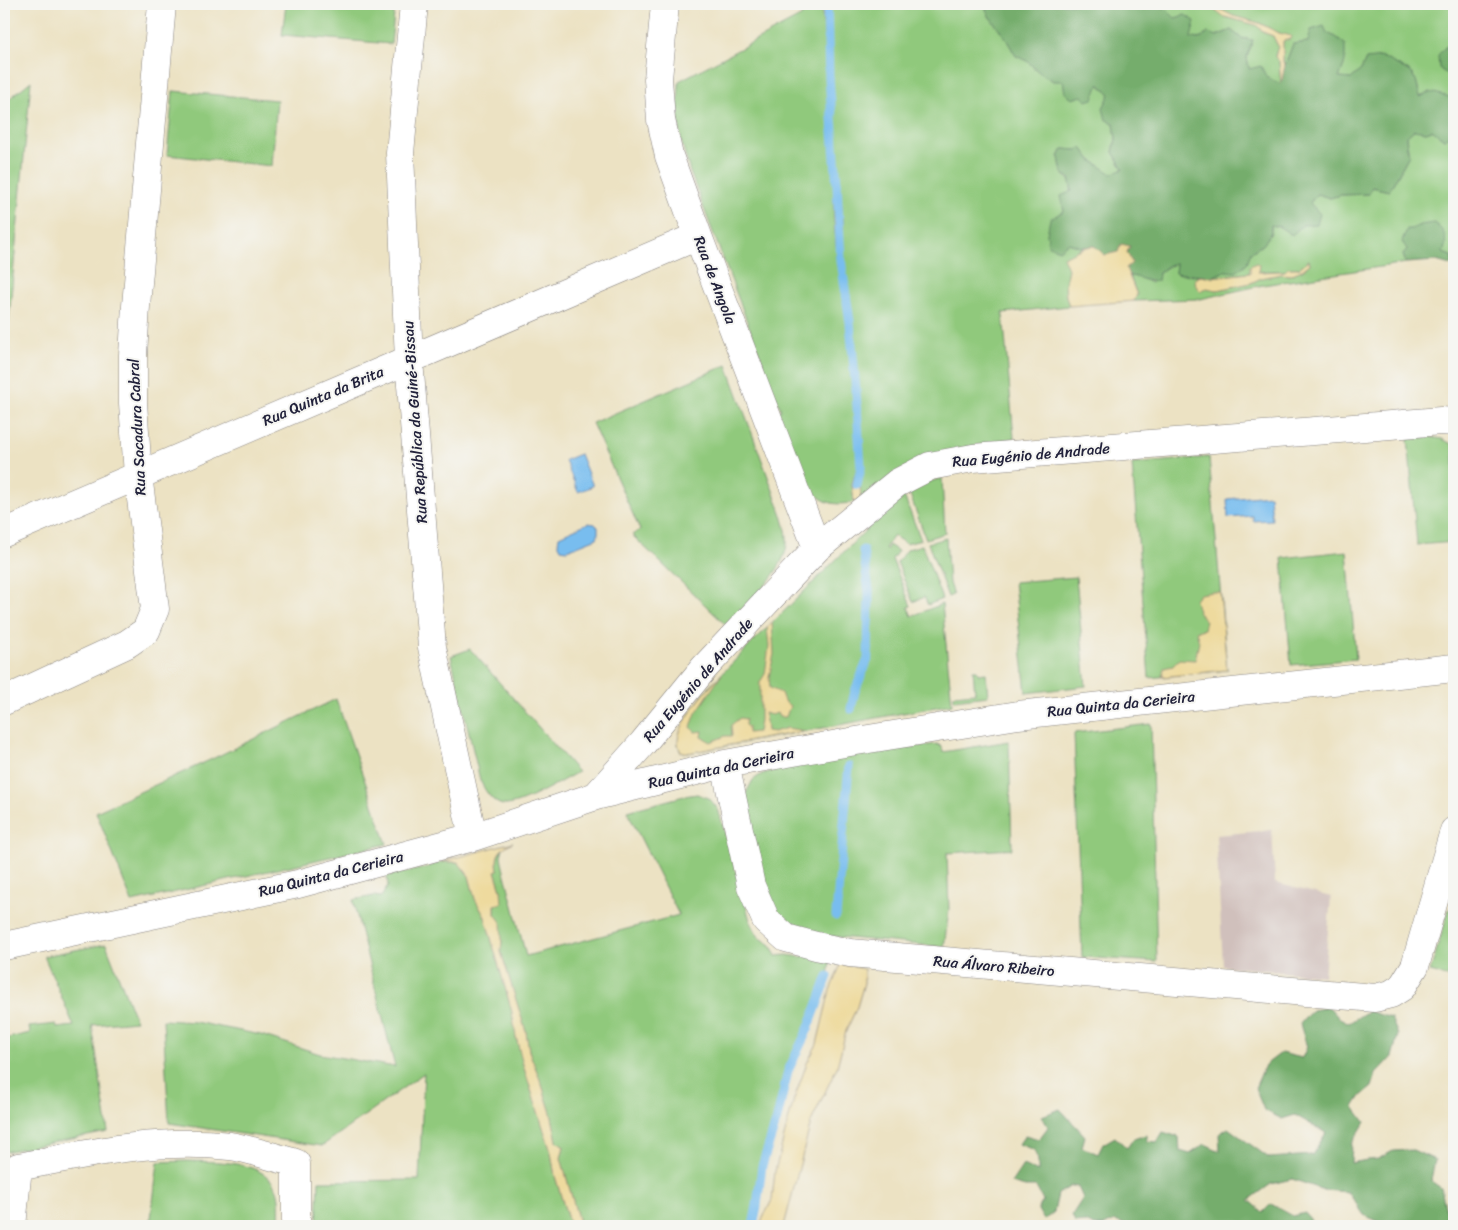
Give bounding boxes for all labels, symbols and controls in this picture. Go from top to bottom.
street label: Rua de Angola [686,232,744,328]
street label: Rua República da Guiné-Bissau [395,320,435,524]
street label: Rua Sacadura Cabral [120,357,154,496]
street label: Rua Quinta da Brita [258,359,388,433]
street label: Rua Eugénio de Andrade [951,435,1111,475]
street label: Rua Eugénio de Andrade [636,612,760,748]
street label: Rua Quinta da Cerieira [1046,683,1197,725]
street label: Rua Quinta da Cerieira [646,740,797,796]
street label: Rua Quinta da Cerieira [256,843,407,905]
street label: Rua Álvaro Ribeiro [932,948,1056,984]

